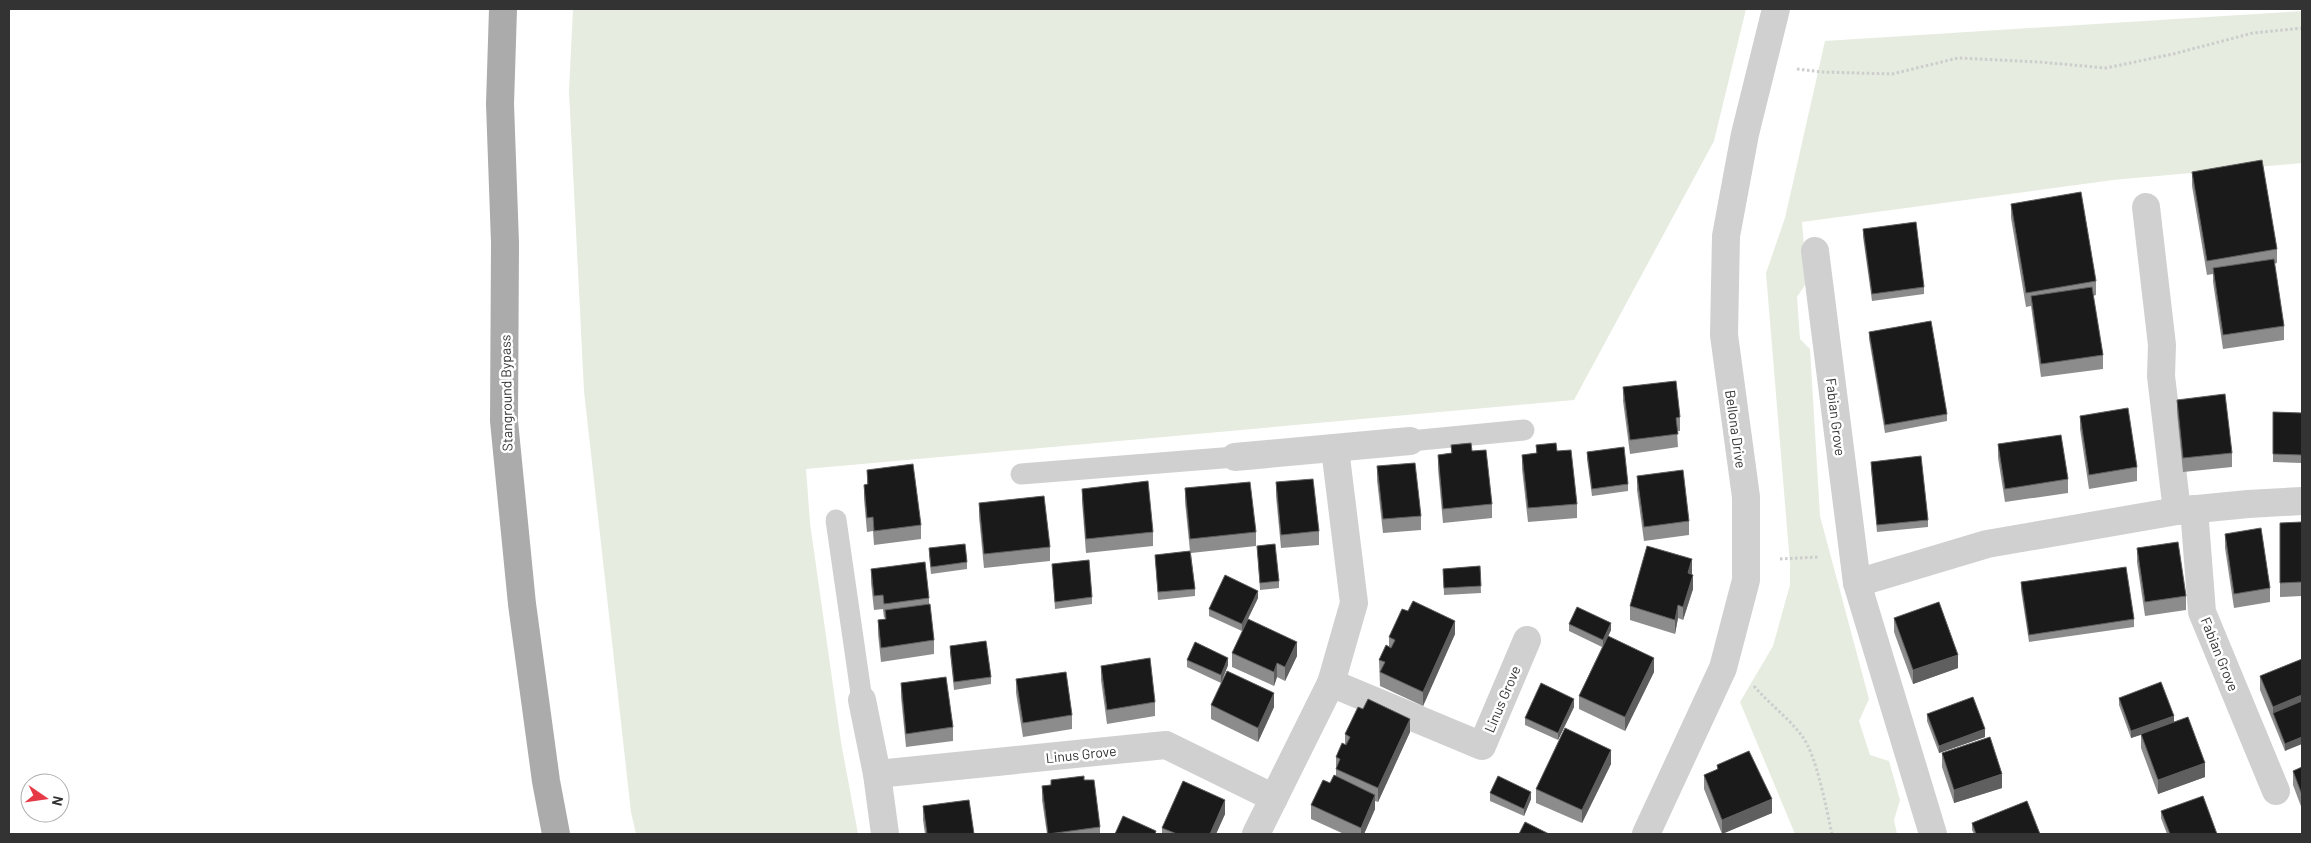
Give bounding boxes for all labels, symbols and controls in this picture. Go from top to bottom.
street label: Stanground Bypass [496,334,516,452]
street label: Fabian Grove [1823,377,1849,457]
street label: Bellona Drive [1722,389,1750,469]
street label: Fabian Grove [2197,615,2243,693]
street label: Linus Grove [1480,663,1524,735]
street label: Linus Grove [1045,742,1117,766]
north arrow [20,773,70,823]
text: N [49,795,67,807]

